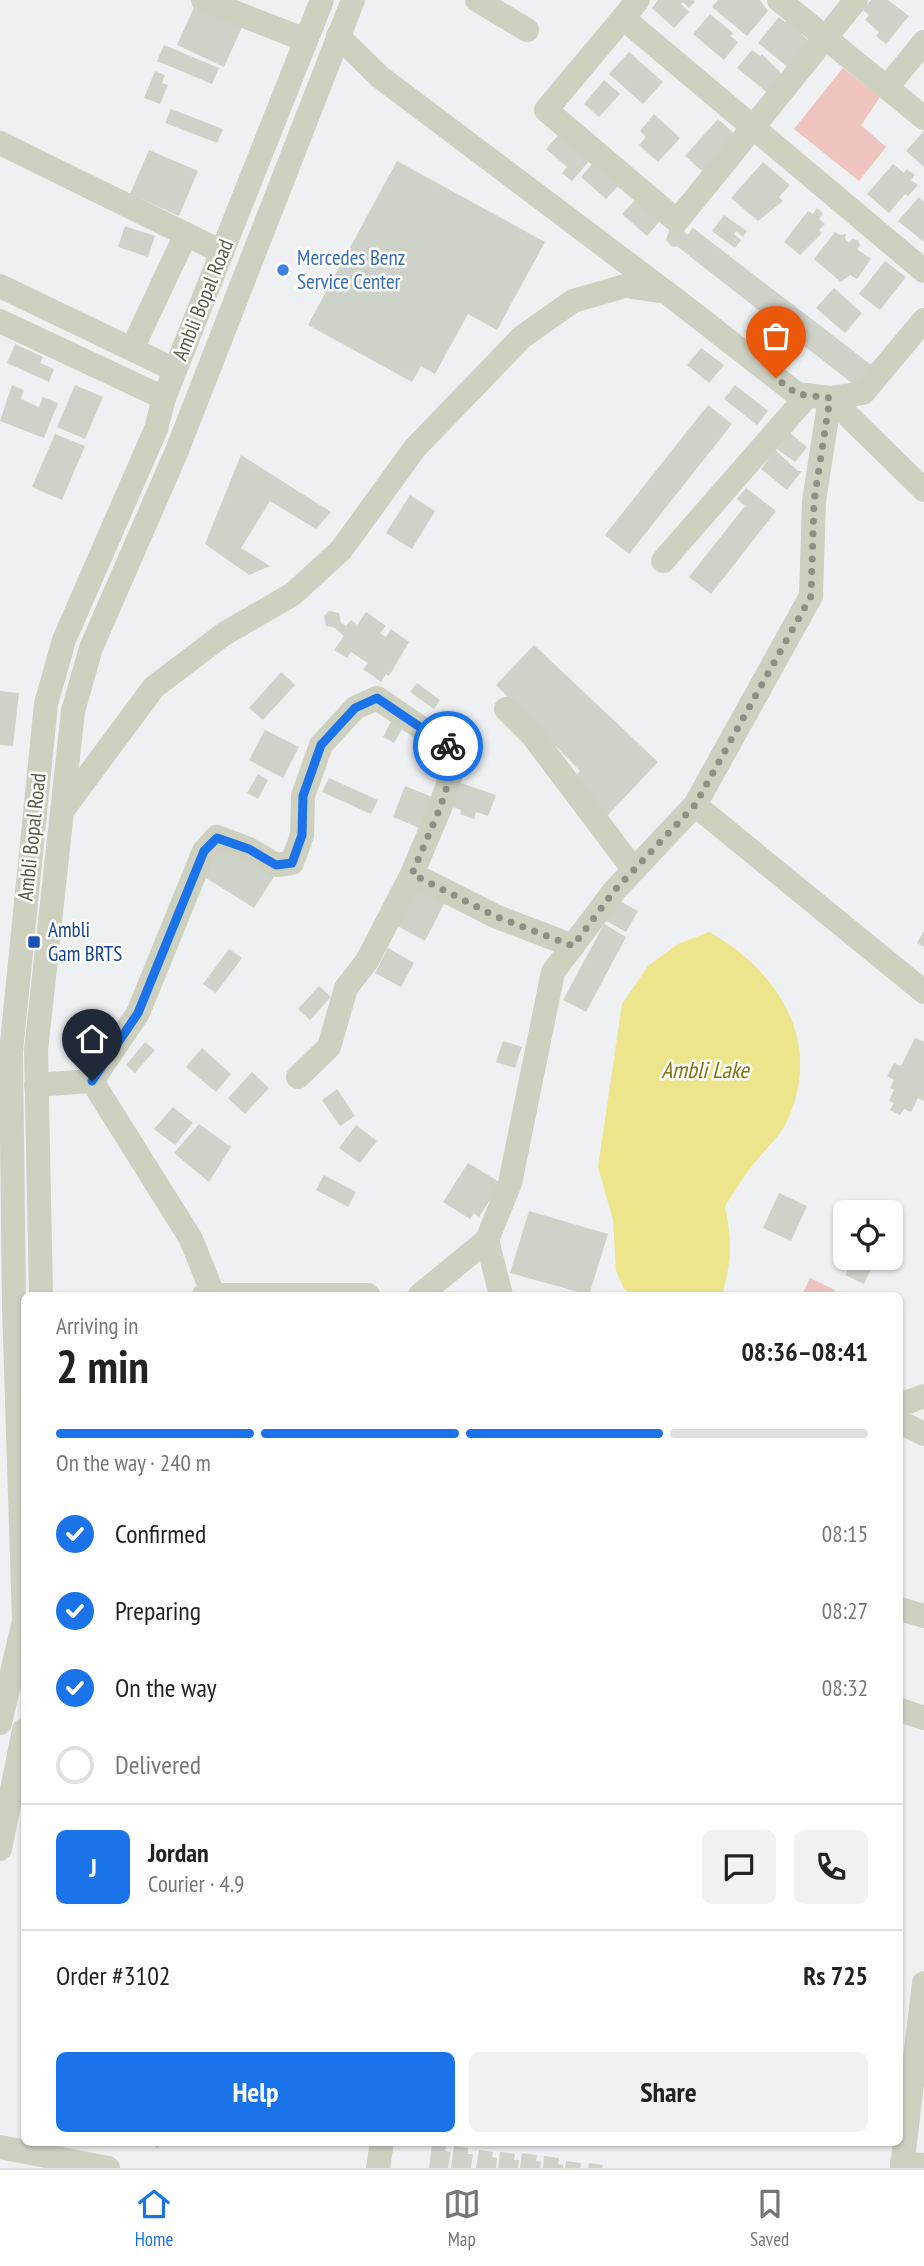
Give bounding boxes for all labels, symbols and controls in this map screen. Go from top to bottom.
street label: Ambli Bopal Road [166,235,239,364]
place label: Mercedes Benz Service Center [297,244,405,295]
marker: Mercedes Benz Service Center [275,262,291,278]
pin [746,306,806,378]
icon: bag [757,317,795,355]
courier [413,711,483,781]
icon: bike [429,727,467,765]
street label: Ambli Bopal Road [11,772,52,902]
place label: Ambli Gam BRTS [48,916,122,967]
marker: Ambli Gam BRTS [26,934,42,950]
pin [62,1009,122,1081]
icon: home [73,1020,111,1058]
water label: Ambli Lake [661,1055,750,1084]
map controls [833,1200,903,1270]
button: locate [833,1200,903,1270]
text: Arriving in [56,1311,138,1340]
text: 08:36–08:41 [741,1335,868,1368]
text: 2 min [56,1336,149,1396]
text: On the way · 240 m [56,1448,211,1477]
icon: check [56,1515,94,1553]
text: Confirmed [115,1517,206,1550]
text: 08:15 [822,1519,868,1548]
icon: check [56,1592,94,1630]
text: Preparing [115,1594,201,1627]
text: 08:27 [822,1596,868,1625]
icon: check [56,1669,94,1707]
text: On the way [115,1671,217,1704]
text: 08:32 [822,1673,868,1702]
text: Delivered [115,1748,201,1781]
button: chat [702,1830,776,1904]
button: phone [794,1830,868,1904]
text: Jordan [148,1836,209,1869]
text: J [89,1851,97,1884]
text: Courier · 4.9 [148,1869,244,1898]
text: Order #3102 [56,1959,171,1992]
text: Rs 725 [803,1959,868,1992]
button: Help [56,2052,455,2132]
button: Share [469,2052,868,2132]
tab: Home [135,2185,173,2251]
tab: Map [443,2185,481,2251]
tab: Saved [750,2185,789,2251]

